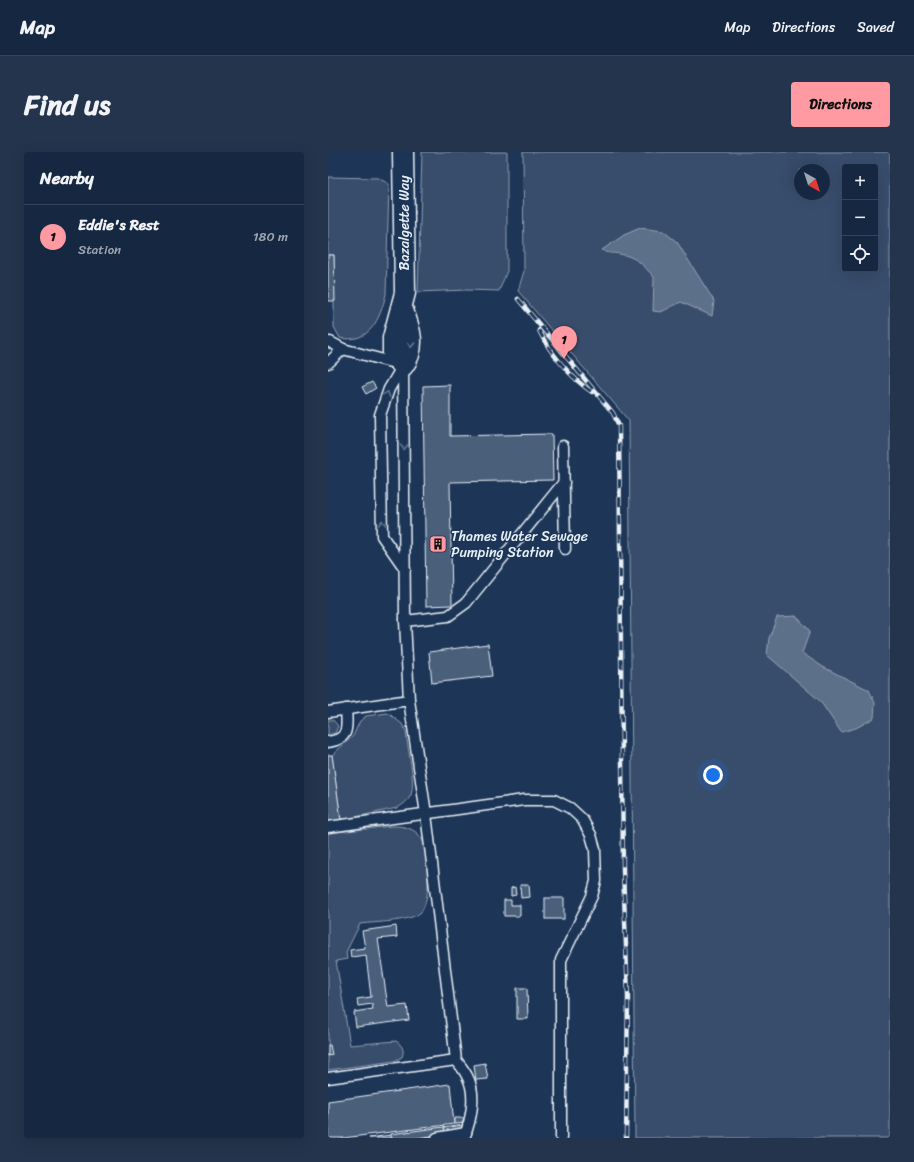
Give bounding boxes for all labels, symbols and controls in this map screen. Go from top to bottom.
text: Map [20,11,55,44]
text: Map [724,15,750,40]
text: Directions [772,15,835,40]
text: Saved [857,15,894,40]
text: Find us [24,80,111,129]
button: Directions [791,82,890,127]
text: Nearby [40,163,94,193]
north arrow [794,164,830,200]
map controls [842,164,878,272]
button: + [842,164,878,200]
street label: Bazalgette Way [392,175,417,270]
button: − [842,200,878,236]
text: Eddie's Rest [78,212,159,238]
text: 1 [50,225,56,248]
text: 180 m [253,225,288,248]
button: locate [842,236,878,272]
text: Station [78,238,121,261]
pin: 1 [551,326,577,359]
one-way arrow [406,342,415,348]
one-way arrow [383,390,391,397]
one-way arrow [400,444,408,450]
one-way arrow [378,520,386,526]
place label: Thames Water Sewage Pumping Station [451,524,588,565]
building icon: Thames Water Sewage Pumping Station [428,534,448,554]
your location [703,765,723,785]

